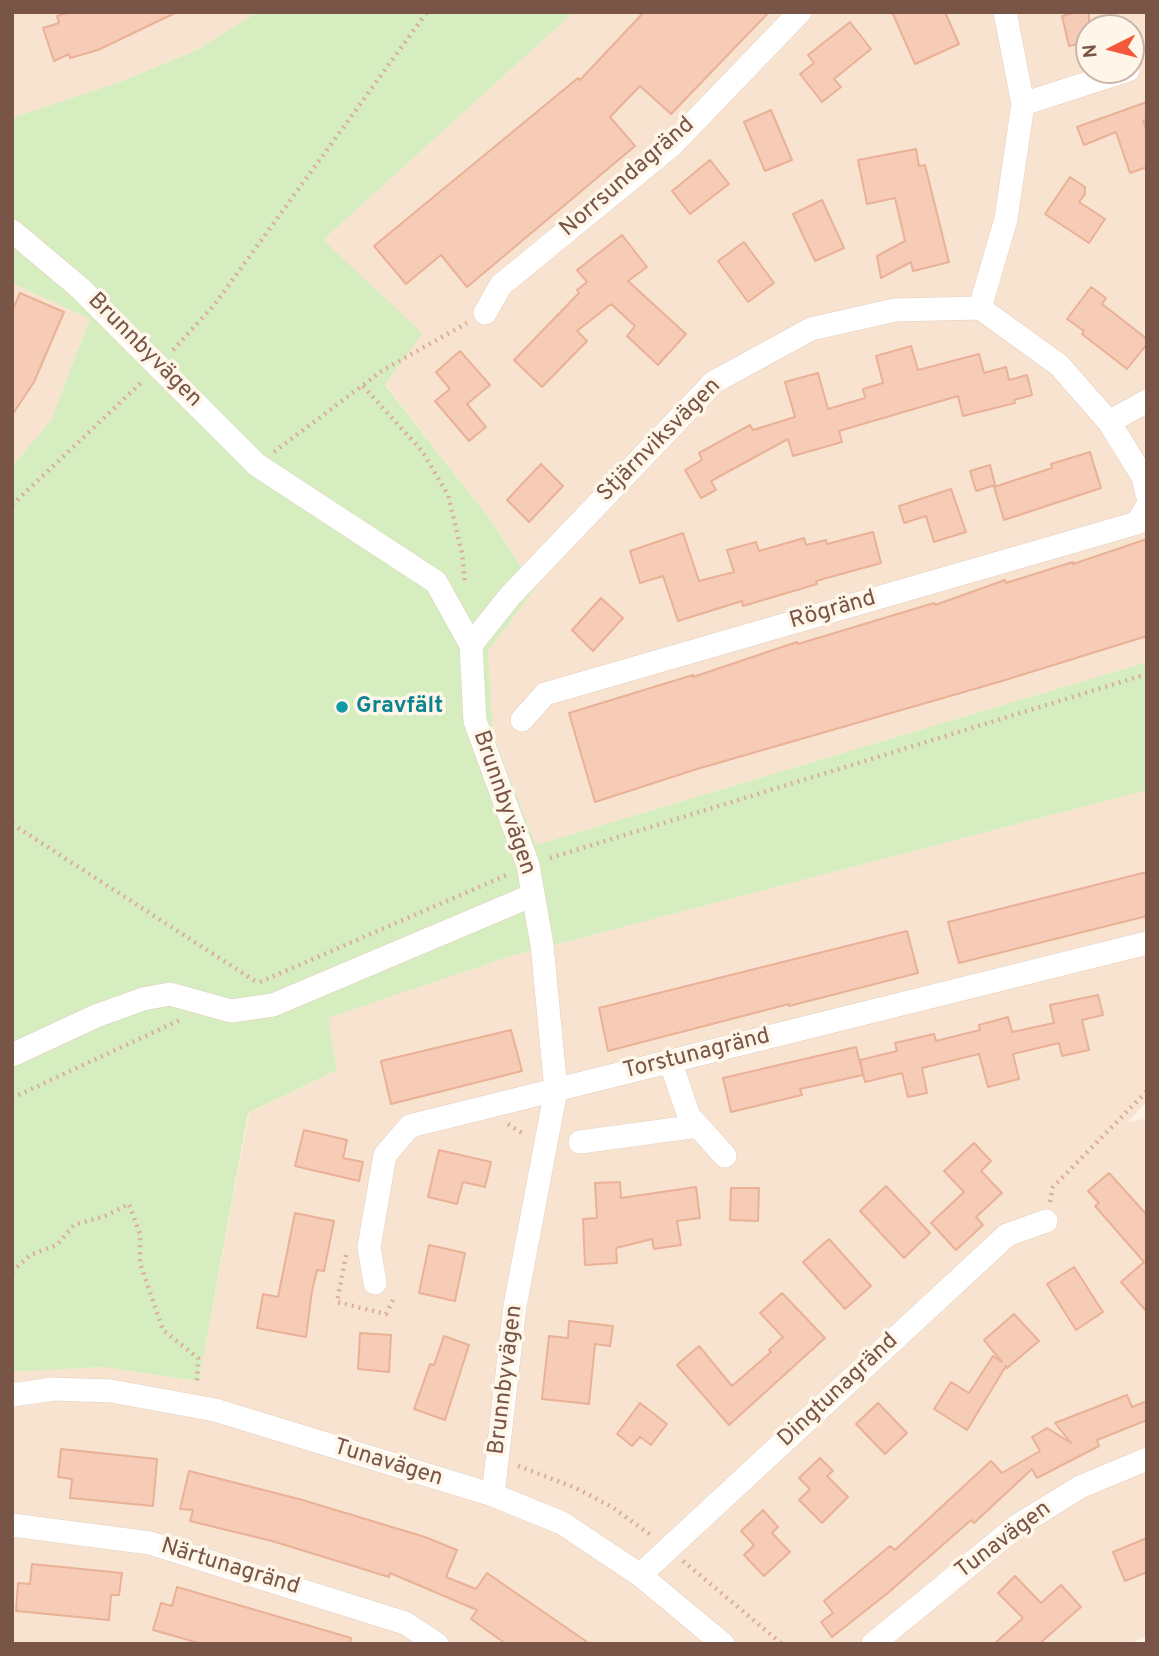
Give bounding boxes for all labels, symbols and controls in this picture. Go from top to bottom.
north arrow [1075,14,1145,84]
text: N [1078,43,1104,59]
street label: Norrsundagränd [555,112,701,244]
street label: Brunnbyvägen [81,288,207,414]
street label: Stjärnviksvägen [592,373,728,509]
street label: Rögränd [787,586,879,636]
place label: Gravfält [356,693,443,721]
marker: Gravfält [334,699,350,715]
street label: Brunnbyvägen [465,727,541,879]
street label: Torstunagränd [621,1023,773,1087]
street label: Brunnbyvägen [484,1304,530,1456]
street label: Dingtunagränd [773,1328,905,1454]
street label: Tunavägen [330,1434,446,1494]
street label: Tunavägen [951,1496,1057,1586]
street label: Närtunagränd [157,1534,303,1602]

